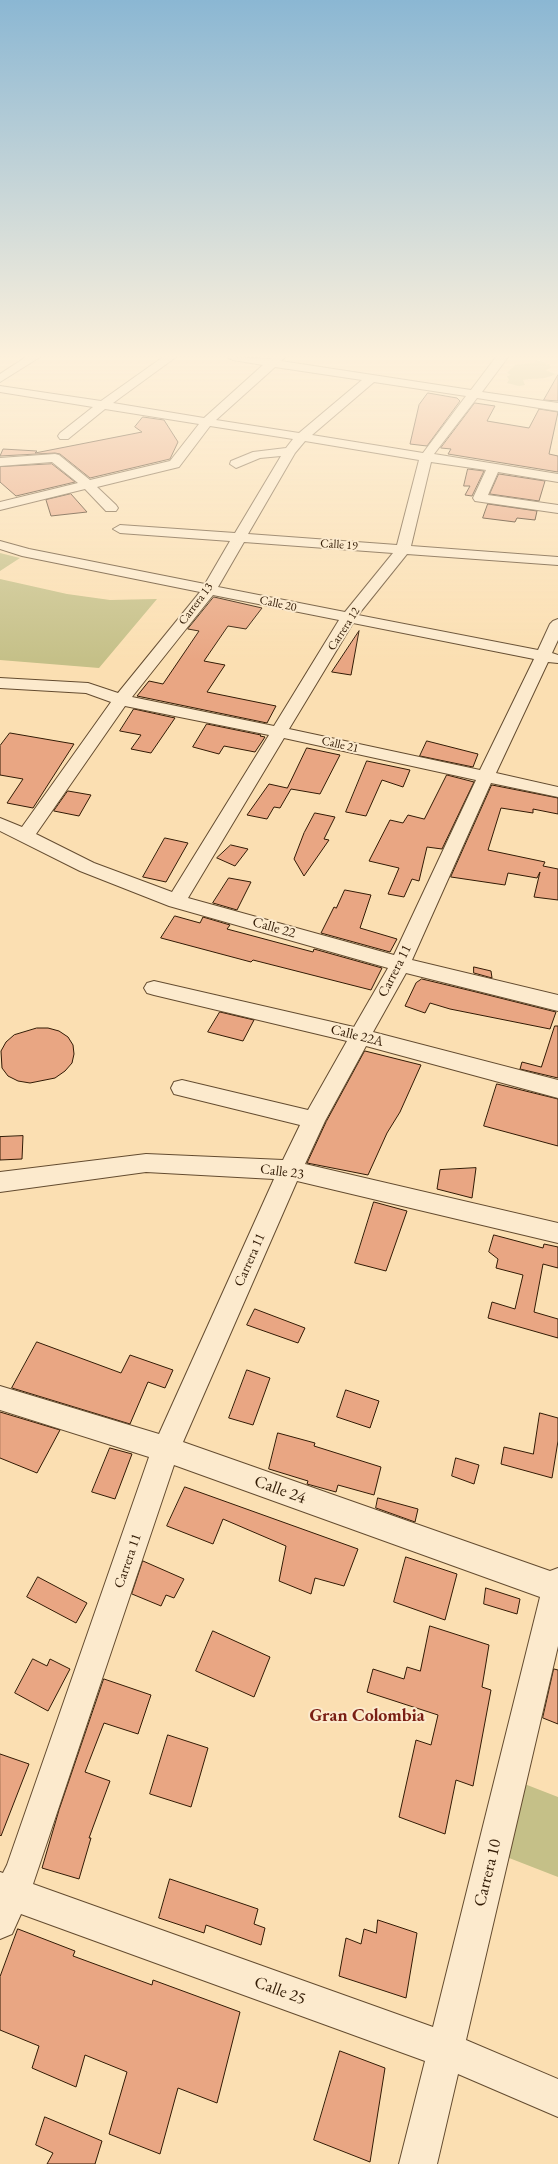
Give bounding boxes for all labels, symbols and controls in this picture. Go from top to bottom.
street label: Calle 19 [320,537,358,553]
street label: Carrera 13 [176,580,216,628]
street label: Calle 20 [258,593,298,615]
street label: Carrera 12 [325,605,363,653]
street label: Calle 21 [320,734,360,756]
street label: Calle 22 [251,914,297,942]
street label: Carrera 11 [375,942,415,1000]
street label: Calle 22A [329,1021,385,1051]
street label: Calle 23 [259,1161,305,1183]
street label: Carrera 11 [231,1231,269,1289]
street label: Calle 24 [251,1471,309,1509]
street label: Carrera 11 [111,1531,145,1591]
district label: Gran Colombia [309,1705,425,1727]
street label: Carrera 10 [470,1837,506,1909]
street label: Calle 25 [251,1972,309,2010]

